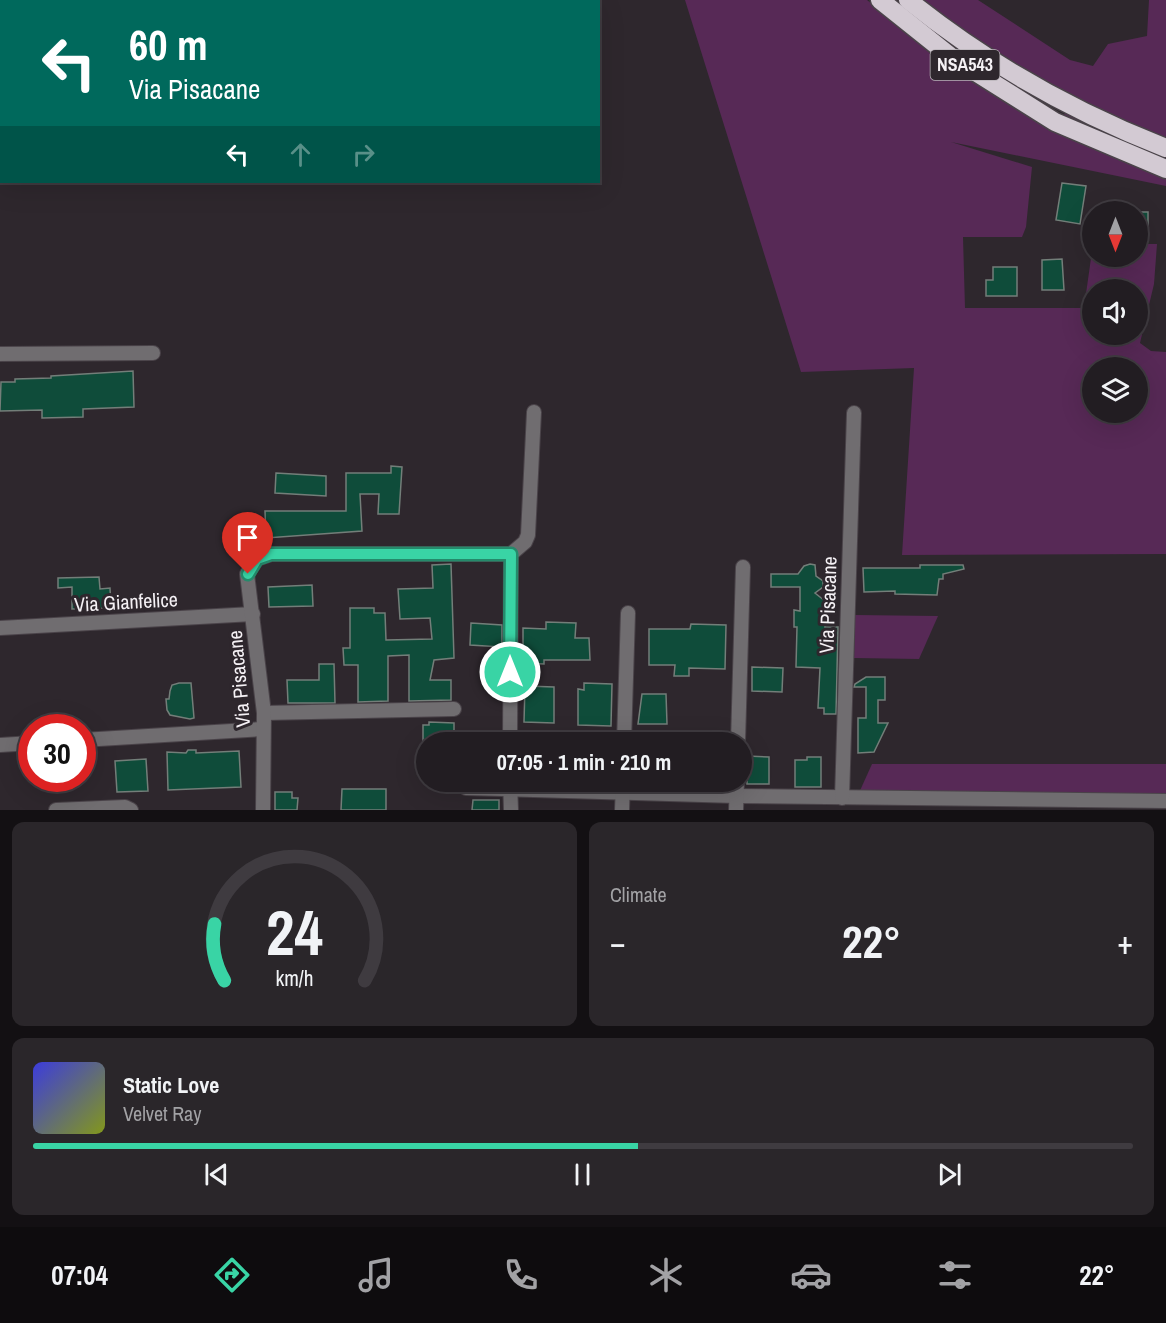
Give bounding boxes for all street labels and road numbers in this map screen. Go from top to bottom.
road number: NSA543 [930,50,1000,80]
street label: Via Pisacane [812,556,843,654]
street label: Via Gianfelice [74,585,178,618]
street label: Via Pisacane [221,629,256,729]

